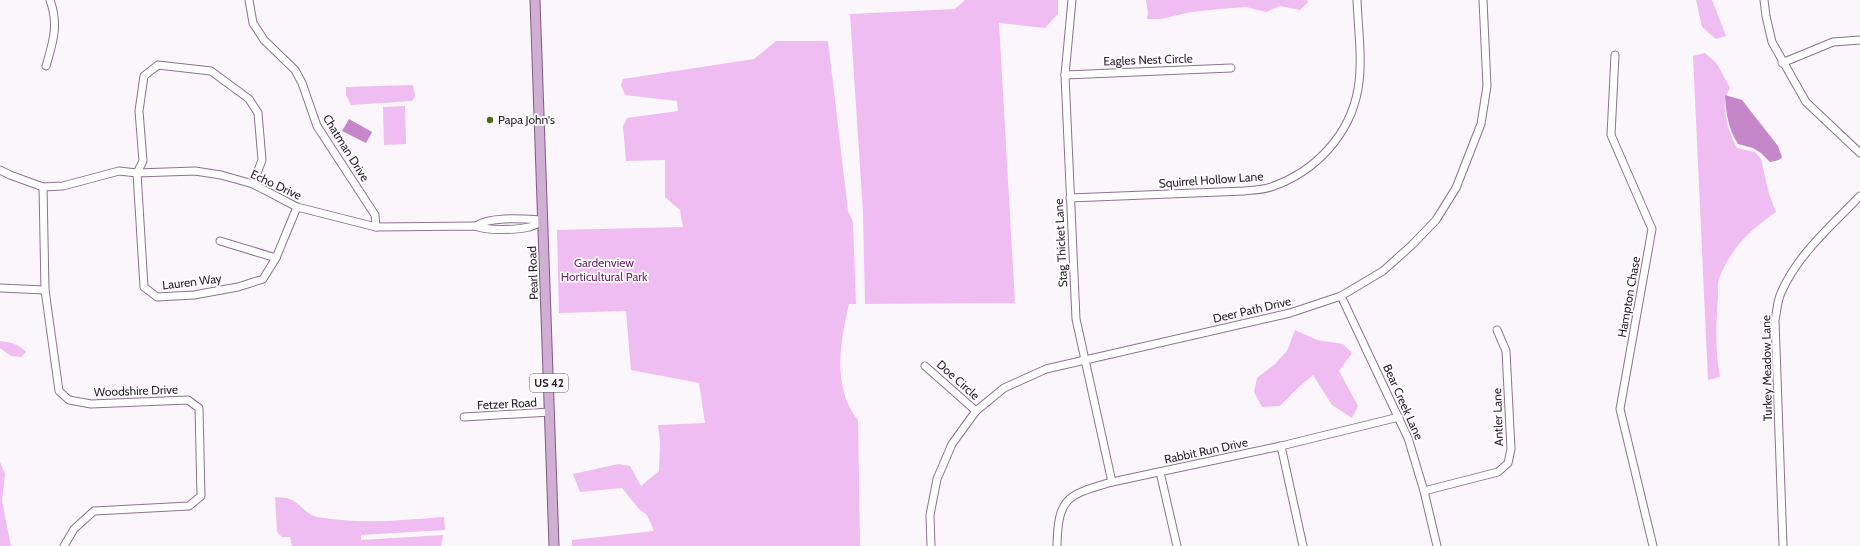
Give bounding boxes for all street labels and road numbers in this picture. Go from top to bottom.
street label: Eagles Nest Circle [1103,50,1193,69]
street label: Chatman Drive [320,111,373,184]
street label: Echo Drive [248,166,304,203]
street label: Squirrel Hollow Lane [1158,168,1264,191]
street label: Stag Thicket Lane [1051,198,1070,288]
street label: Pearl Road [524,246,541,300]
street label: Hampton Chase [1614,255,1643,339]
street label: Lauren Way [161,270,222,293]
street label: Deer Path Drive [1211,293,1293,326]
street label: Turkey Meadow Lane [1758,315,1775,421]
street label: Doe Circle [934,357,983,403]
street label: Bear Creek Lane [1380,362,1427,442]
road number: US 42 [530,374,568,392]
street label: Woodshire Drive [94,382,178,399]
street label: Antler Lane [1489,388,1506,446]
street label: Fetzer Road [477,394,537,413]
street label: Rabbit Run Drive [1163,434,1249,467]

